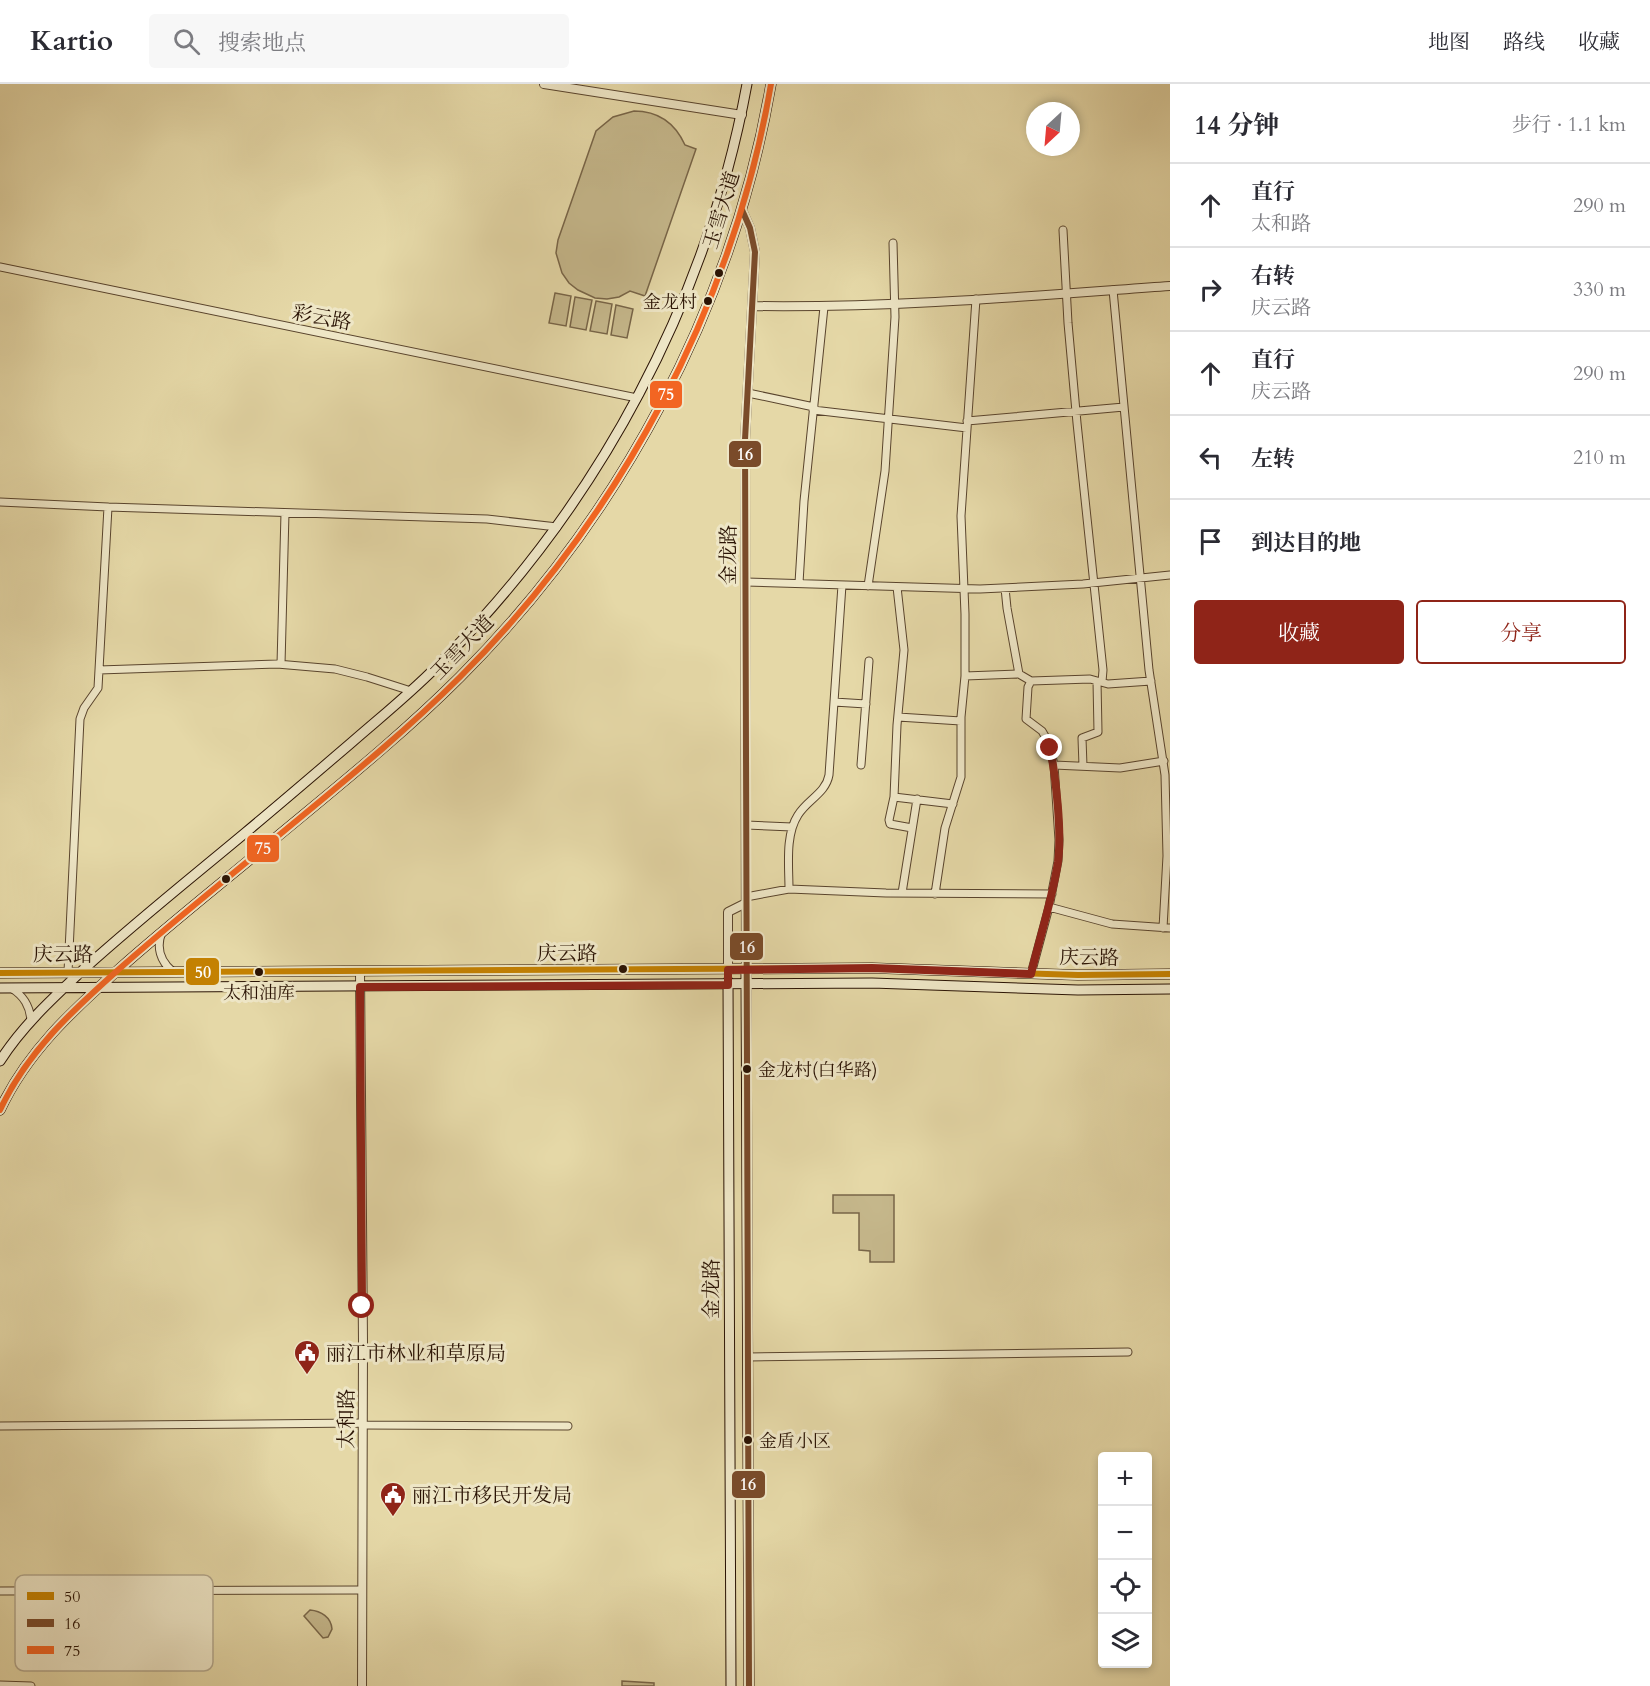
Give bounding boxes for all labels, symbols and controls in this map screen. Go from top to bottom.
search box [149,14,569,68]
text: Kartio [30,22,113,60]
icon: search [170,25,203,58]
text: 搜索地点 [218,28,306,58]
text: 地图 [1428,28,1470,57]
text: 路线 [1503,28,1545,57]
text: 收藏 [1578,28,1620,57]
north arrow [1026,102,1080,156]
text: 14 分钟 [1194,108,1280,143]
text: 步行 · 1.1 km [1512,111,1626,138]
street label: 玉雪大道 [697,168,746,252]
text: 直行 [1251,177,1295,207]
icon: ahead [1194,189,1227,222]
text: 290 m [1573,192,1626,219]
text: 太和路 [1251,210,1311,237]
text: 右转 [1251,261,1295,291]
unlabelled marker [713,267,725,279]
icon: right [1194,273,1227,306]
text: 330 m [1573,276,1626,303]
place label: 金龙村 [643,290,697,315]
text: 庆云路 [1251,294,1311,321]
marker: 金龙村 [702,295,714,307]
street label: 彩云路 [290,299,354,336]
text: 直行 [1251,345,1295,375]
icon: ahead [1194,357,1227,390]
text: 290 m [1573,360,1626,387]
text: 庆云路 [1251,378,1311,405]
line badge: 75 [649,380,683,409]
text: 75 [658,384,674,406]
line badge: 16 [728,440,762,468]
icon: left [1194,441,1227,474]
text: 16 [737,444,753,466]
text: 左转 [1251,444,1295,474]
text: 210 m [1573,444,1626,471]
street label: 金龙路 [715,525,742,585]
icon: arrive [1194,525,1227,558]
text: 到达目的地 [1251,528,1361,558]
button: 收藏 [1194,600,1404,664]
button: 分享 [1416,600,1626,664]
street label: 玉雪大道 [425,609,500,685]
route end [1036,734,1062,760]
line badge: 75 [246,834,280,863]
text: 75 [255,838,271,860]
unlabelled marker [220,873,232,885]
line badge: 16 [729,932,764,961]
text: 16 [739,937,755,959]
street label: 庆云路 [537,940,597,967]
street label: 庆云路 [33,941,93,968]
street label: 庆云路 [1059,943,1119,972]
line badge: 50 [185,957,220,986]
text: 50 [195,962,211,984]
unlabelled marker [617,963,629,975]
marker: 太和油库 [253,966,265,978]
place label: 太和油库 [223,981,295,1006]
place label: 金龙村(白华路) [758,1058,877,1083]
marker: 金龙村(白华路) [741,1063,753,1075]
street label: 金龙路 [698,1259,725,1319]
route start [348,1292,374,1318]
public building icon: 丽江市林业和草原局 [292,1338,322,1376]
place label: 丽江市林业和草原局 [326,1340,506,1367]
street label: 太和路 [333,1389,360,1449]
place label: 金盾小区 [759,1429,831,1454]
marker: 金盾小区 [742,1434,754,1446]
map controls [1098,1452,1152,1668]
button: + [1098,1452,1152,1506]
line badge: 16 [731,1470,766,1499]
text: 16 [740,1474,756,1496]
public building icon: 丽江市移民开发局 [378,1480,408,1518]
place label: 丽江市移民开发局 [412,1482,572,1509]
button: − [1098,1506,1152,1560]
button: locate [1098,1560,1152,1614]
legend [15,1575,213,1671]
text: 50 [64,1586,80,1608]
text: 16 [64,1613,80,1635]
button: layers [1098,1614,1152,1668]
text: 75 [64,1640,80,1662]

